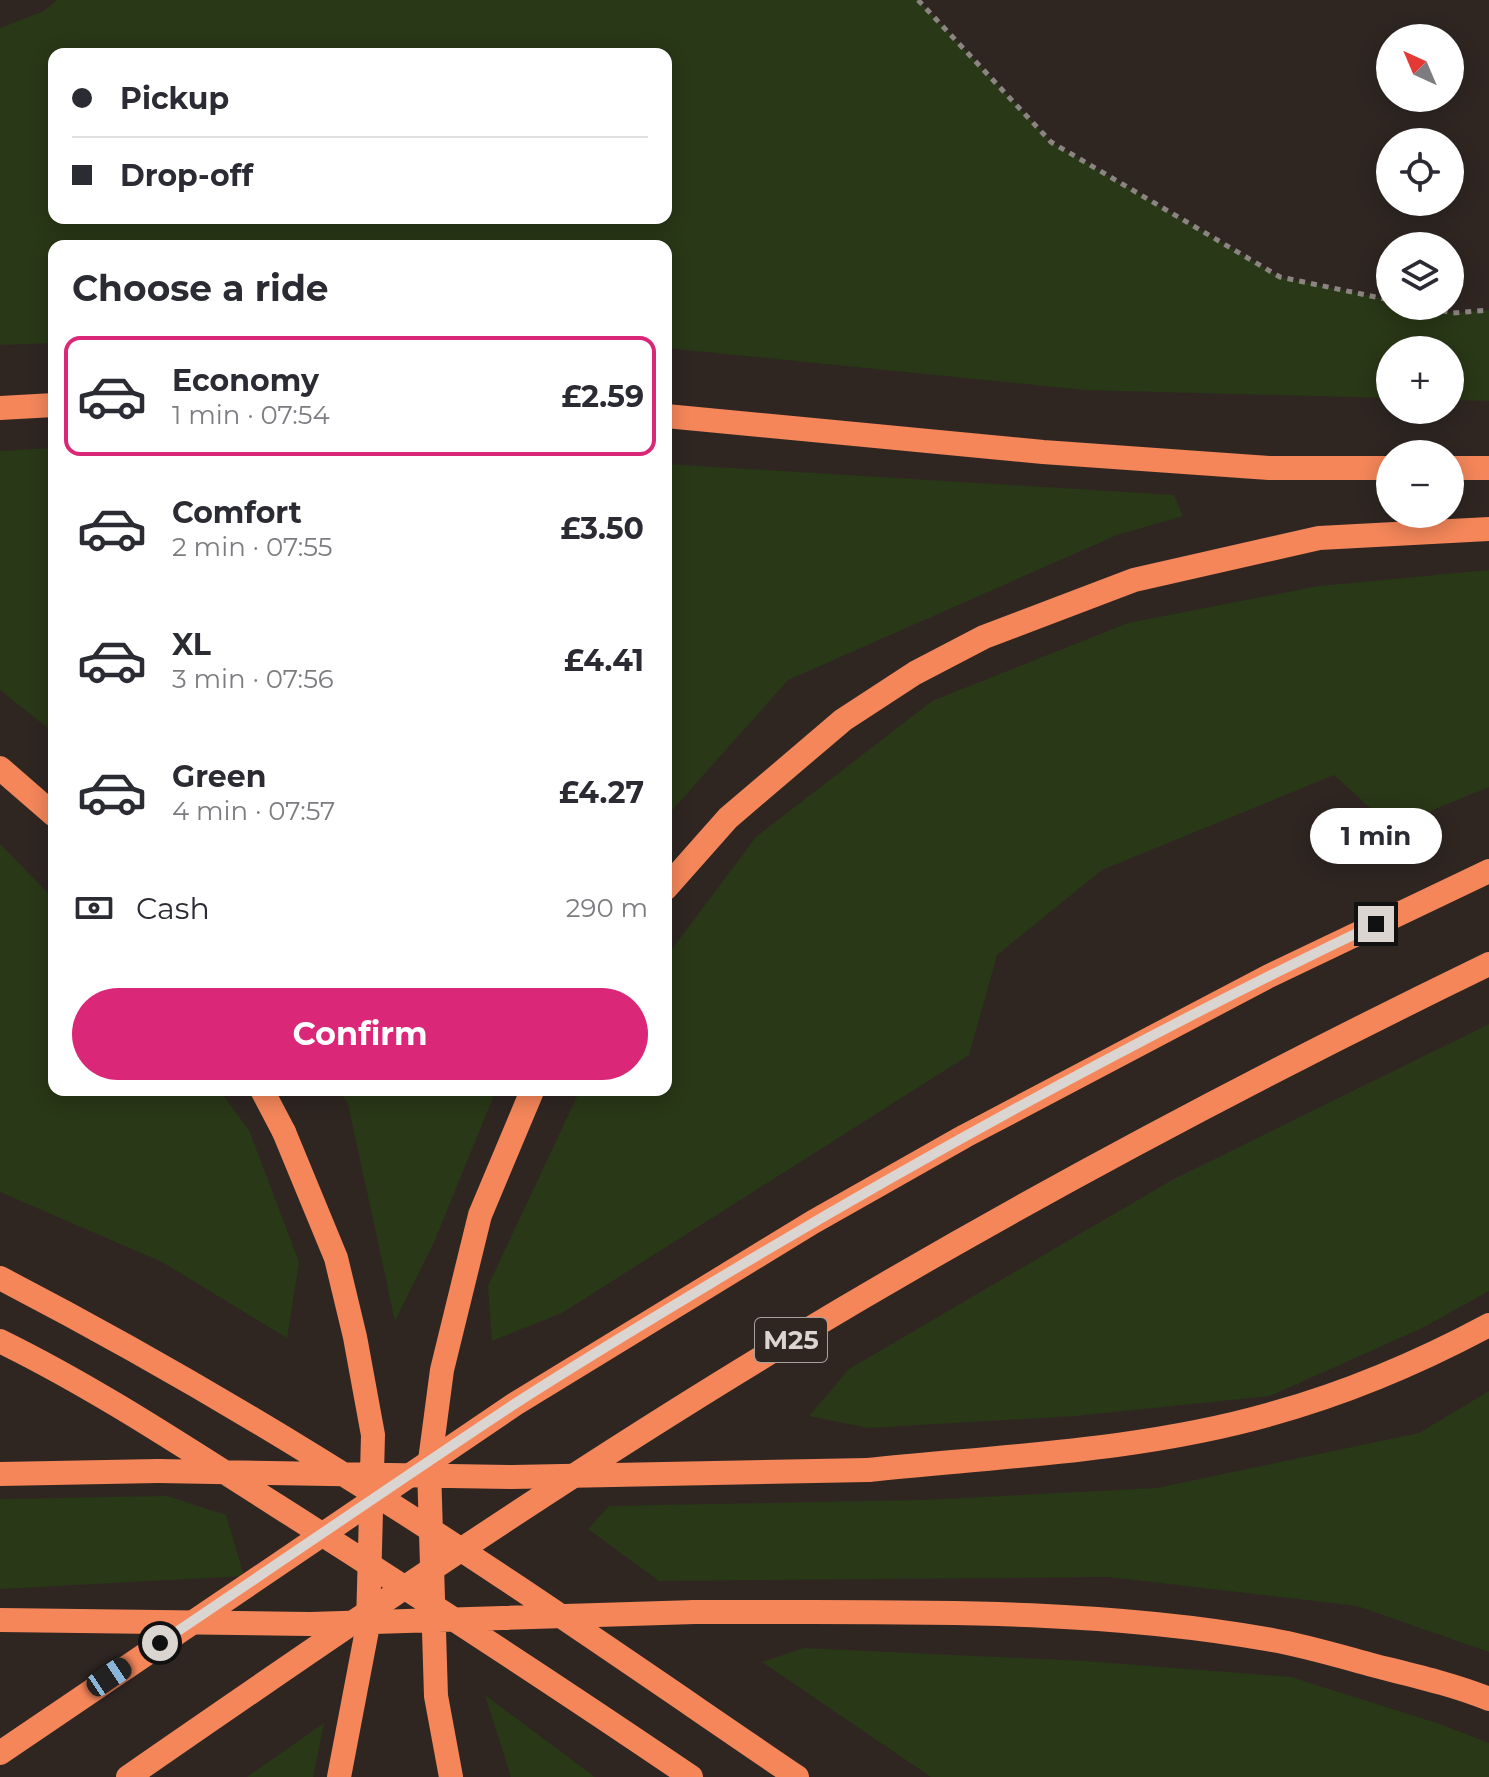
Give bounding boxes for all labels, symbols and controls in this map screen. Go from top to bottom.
north arrow [1376,24,1464,112]
map controls [1376,24,1464,528]
text: Pickup [120,80,229,117]
button: locate [1376,128,1464,216]
text: Drop-off [120,157,253,194]
button: layers [1376,232,1464,320]
text: Choose a ride [72,266,329,310]
button: + [1376,336,1464,424]
icon: car [76,360,148,432]
text: Economy [172,362,319,399]
text: £2.59 [561,378,644,415]
text: 1 min · 07:54 [172,399,330,431]
button: − [1376,440,1464,528]
icon: car [76,492,148,564]
text: Comfort [172,494,302,531]
text: £3.50 [560,510,644,547]
text: 2 min · 07:55 [172,531,333,563]
icon: car [76,624,148,696]
text: XL [172,626,211,663]
text: £4.41 [564,642,644,679]
text: 3 min · 07:56 [172,663,334,695]
icon: car [76,756,148,828]
text: Green [172,758,266,795]
text: £4.27 [559,774,644,811]
text: 4 min · 07:57 [172,795,335,827]
callout: 1 min [1310,808,1442,864]
text: 1 min [1341,820,1411,852]
icon: cash [72,886,116,930]
text: Cash [136,890,210,927]
text: 290 m [566,892,648,924]
route end [1358,906,1394,942]
button: Confirm [72,988,648,1080]
road number: M25 [755,1318,827,1362]
route start [142,1625,178,1661]
car [82,1654,136,1700]

